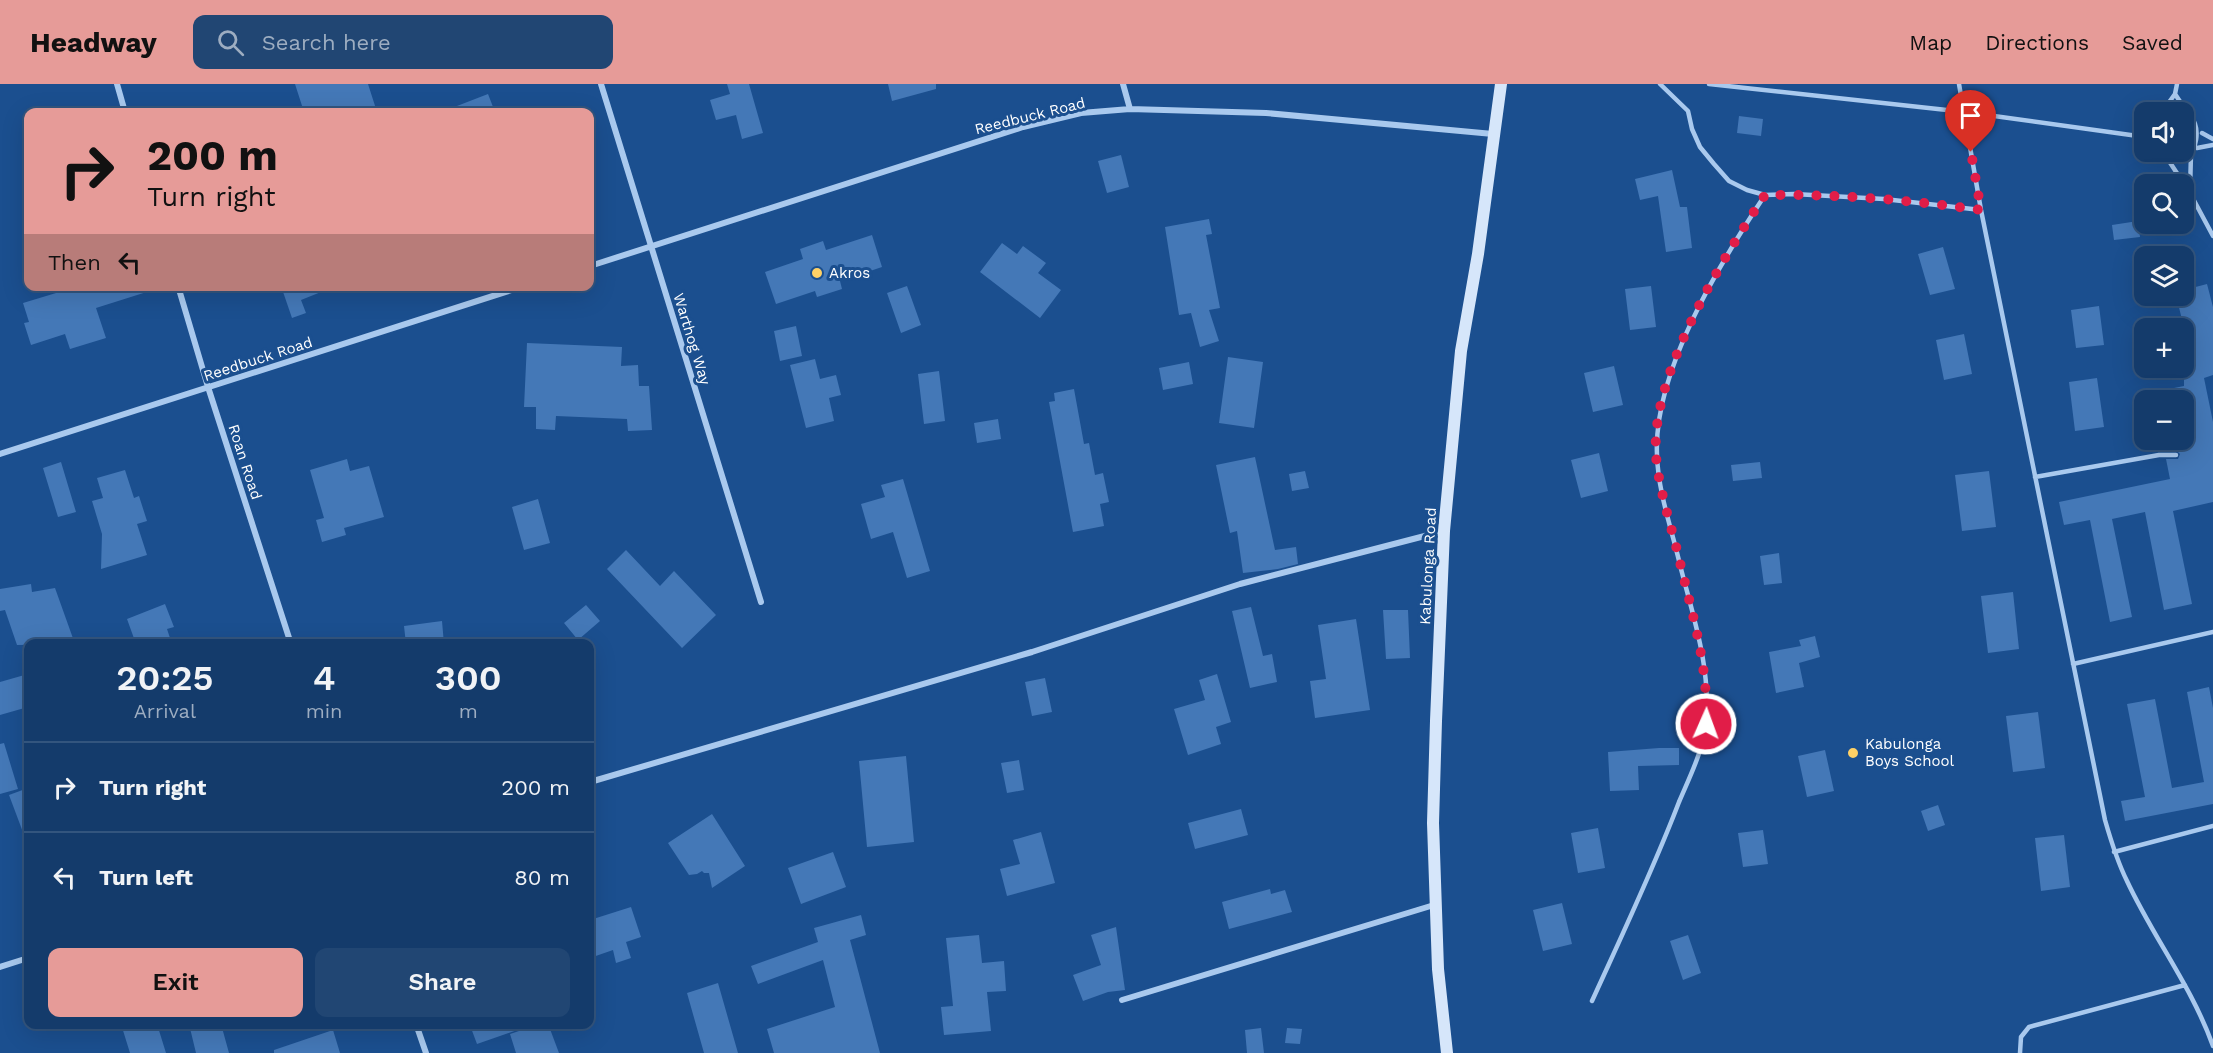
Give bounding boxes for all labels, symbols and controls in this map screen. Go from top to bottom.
search box [193,15,613,69]
text: Headway [30,26,157,59]
icon: search [214,26,247,59]
text: Search here [262,30,391,55]
text: Map [1909,30,1952,55]
text: Directions [1985,30,2089,55]
text: Saved [2122,30,2183,55]
pin [1945,90,1996,152]
street label: Reedbuck Road [973,94,1087,138]
icon: arrive [1954,99,1987,132]
map controls [2134,102,2194,450]
button: sound [2134,102,2194,162]
text: 200 m [147,131,278,180]
icon: right [48,132,126,210]
button: search [2134,174,2194,234]
text: Turn right [147,181,276,213]
icon: left [113,246,146,279]
button: layers [2134,246,2194,306]
text: Then [48,250,101,275]
place label: Akros [829,264,870,282]
marker: Akros [810,266,824,280]
street label: Warthog Way [670,291,715,387]
button: + [2134,318,2194,378]
street label: Reedbuck Road [201,333,315,385]
button: − [2134,390,2194,450]
street label: Roan Road [224,422,266,502]
street label: Kabulonga Road [1416,507,1440,625]
text: 20:25 [116,657,213,699]
text: 4 [313,657,335,699]
text: 300 [435,657,502,699]
position arrow [1674,692,1738,756]
text: Arrival [134,699,196,723]
text: min [306,699,342,723]
text: m [459,699,478,723]
place label: Kabulonga Boys School [1865,735,1954,770]
marker: Kabulonga Boys School [1846,746,1860,760]
icon: right [48,771,81,804]
text: Turn right [99,775,206,800]
text: 200 m [501,775,570,800]
icon: left [48,861,81,894]
text: Turn left [99,865,193,890]
text: 80 m [514,865,570,890]
button: Exit [48,948,303,1017]
button: Share [315,948,570,1017]

